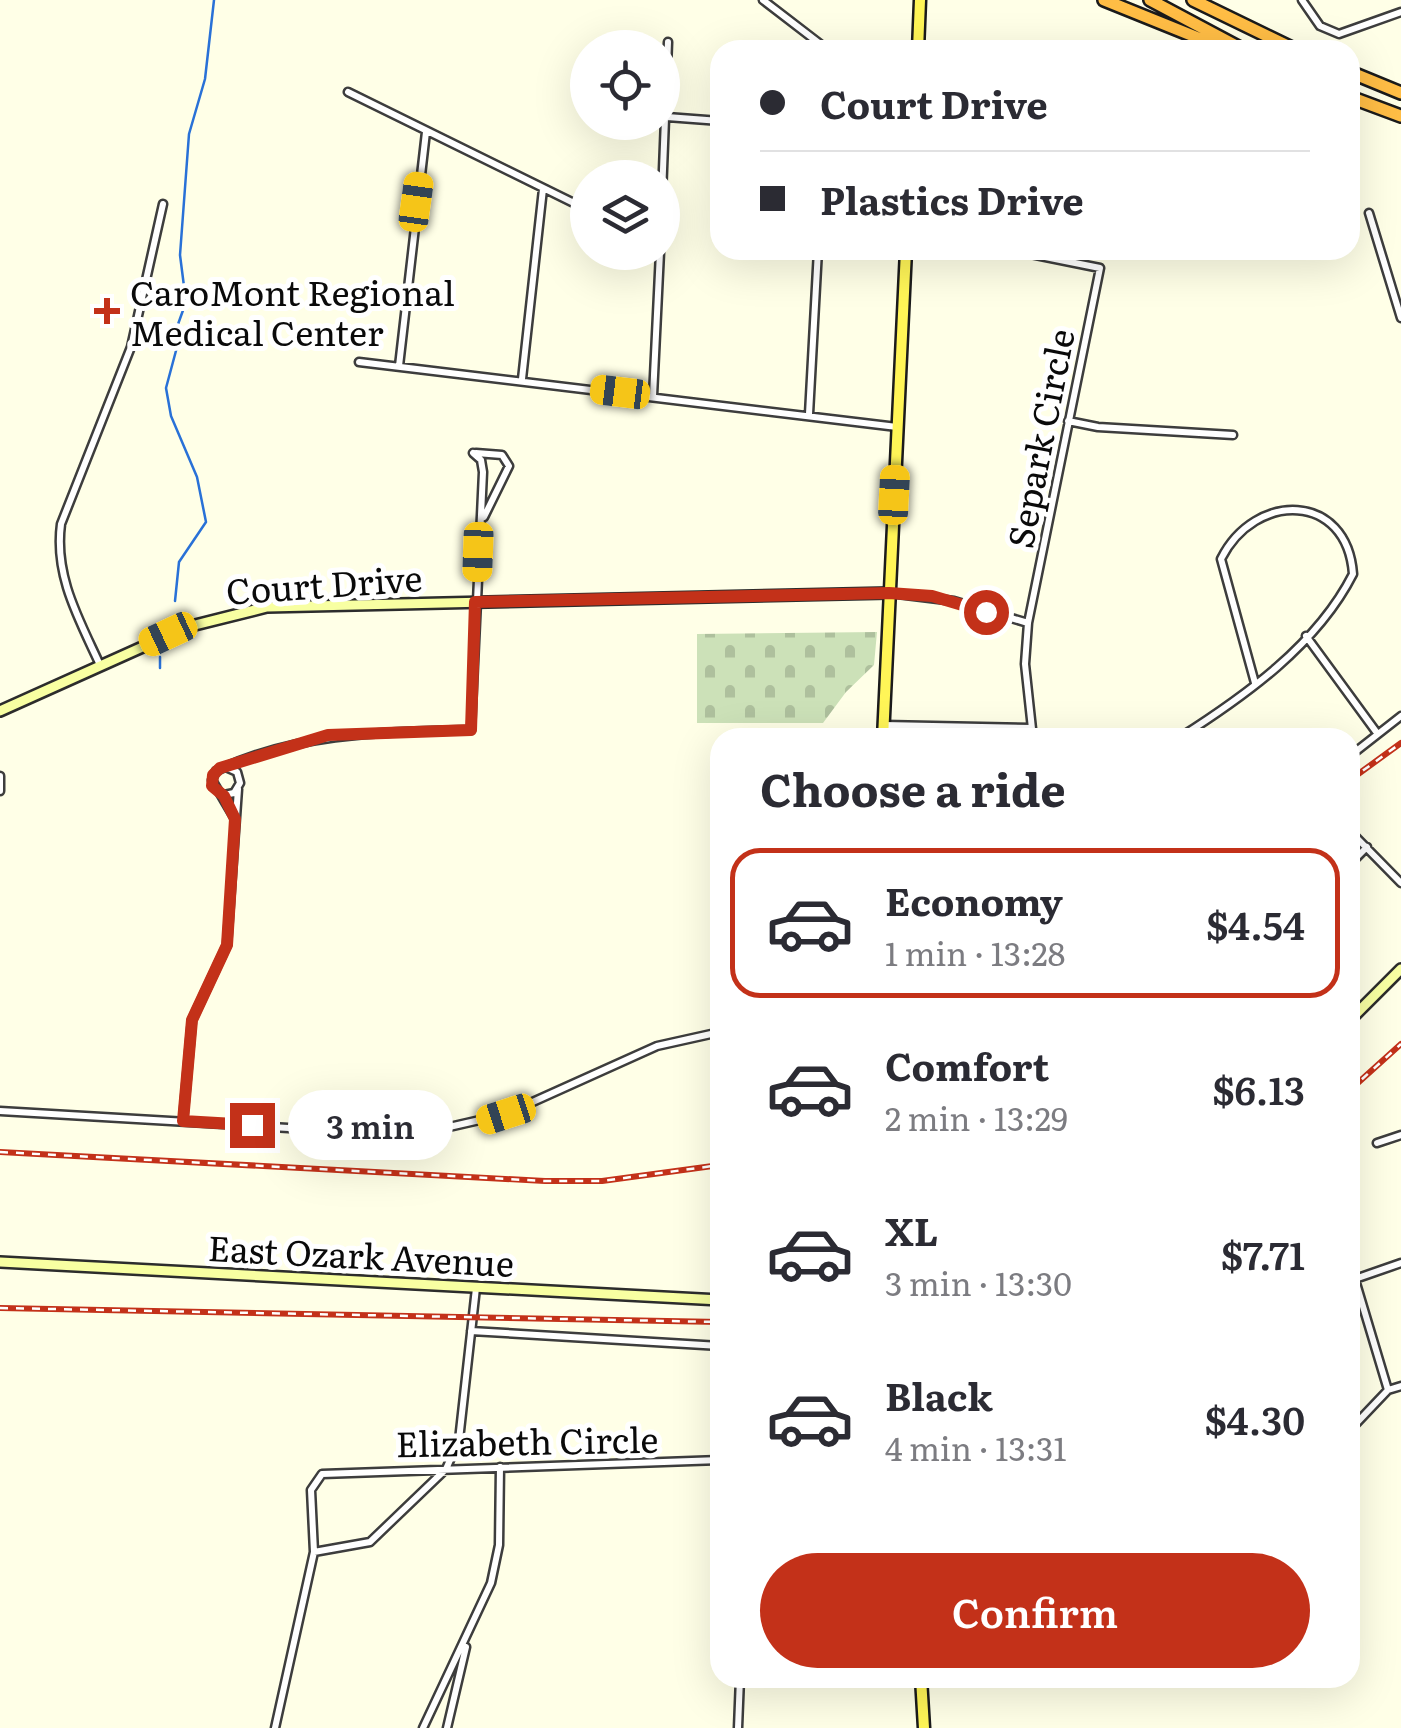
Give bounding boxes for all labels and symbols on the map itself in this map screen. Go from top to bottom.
car [397,170,435,234]
place label: CaroMont Regional Medical Center [130,265,455,357]
marker: CaroMont Regional Medical Center [94,298,120,324]
street label: Separk Circle [992,324,1086,552]
car [588,373,652,411]
car [877,464,911,526]
car [462,521,494,583]
street label: Court Drive [224,550,424,616]
route start [964,590,1009,635]
car [134,608,202,660]
callout: 3 min [287,1090,452,1160]
car [473,1090,539,1138]
route end [230,1103,275,1148]
street label: East Ozark Avenue [207,1220,515,1288]
street label: Elizabeth Circle [395,1412,659,1468]

